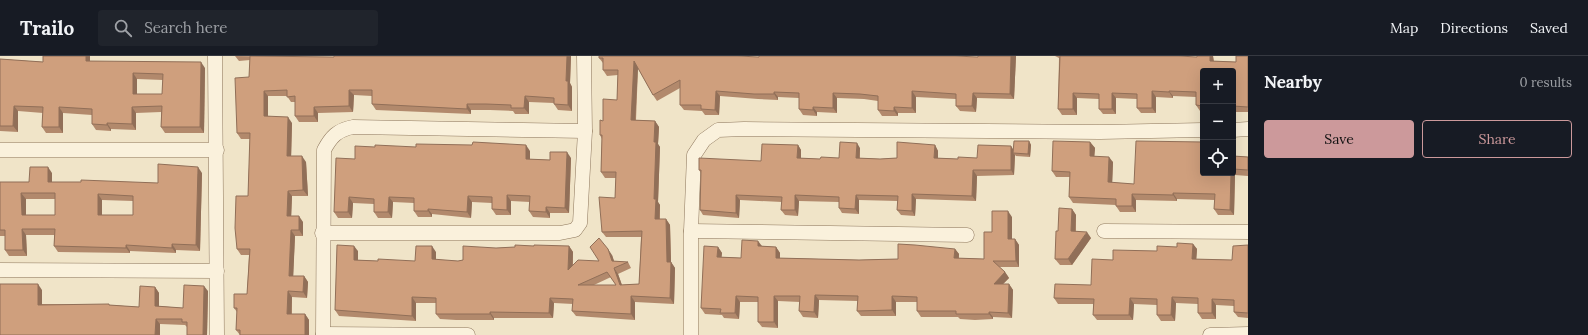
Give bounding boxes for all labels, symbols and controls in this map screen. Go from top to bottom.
search box [98,10,378,46]
text: Trailo [20,16,74,40]
icon: search [112,17,134,39]
text: Search here [144,18,227,37]
text: Map [1390,19,1418,37]
text: Directions [1440,19,1508,37]
text: Saved [1530,19,1568,37]
map controls [1200,68,1236,176]
button: + [1200,68,1236,104]
text: Nearby [1264,71,1322,93]
text: 0 results [1520,74,1572,91]
button: − [1200,104,1236,140]
button: Save [1264,120,1414,158]
button: Share [1422,120,1572,158]
button: locate [1200,140,1236,176]

